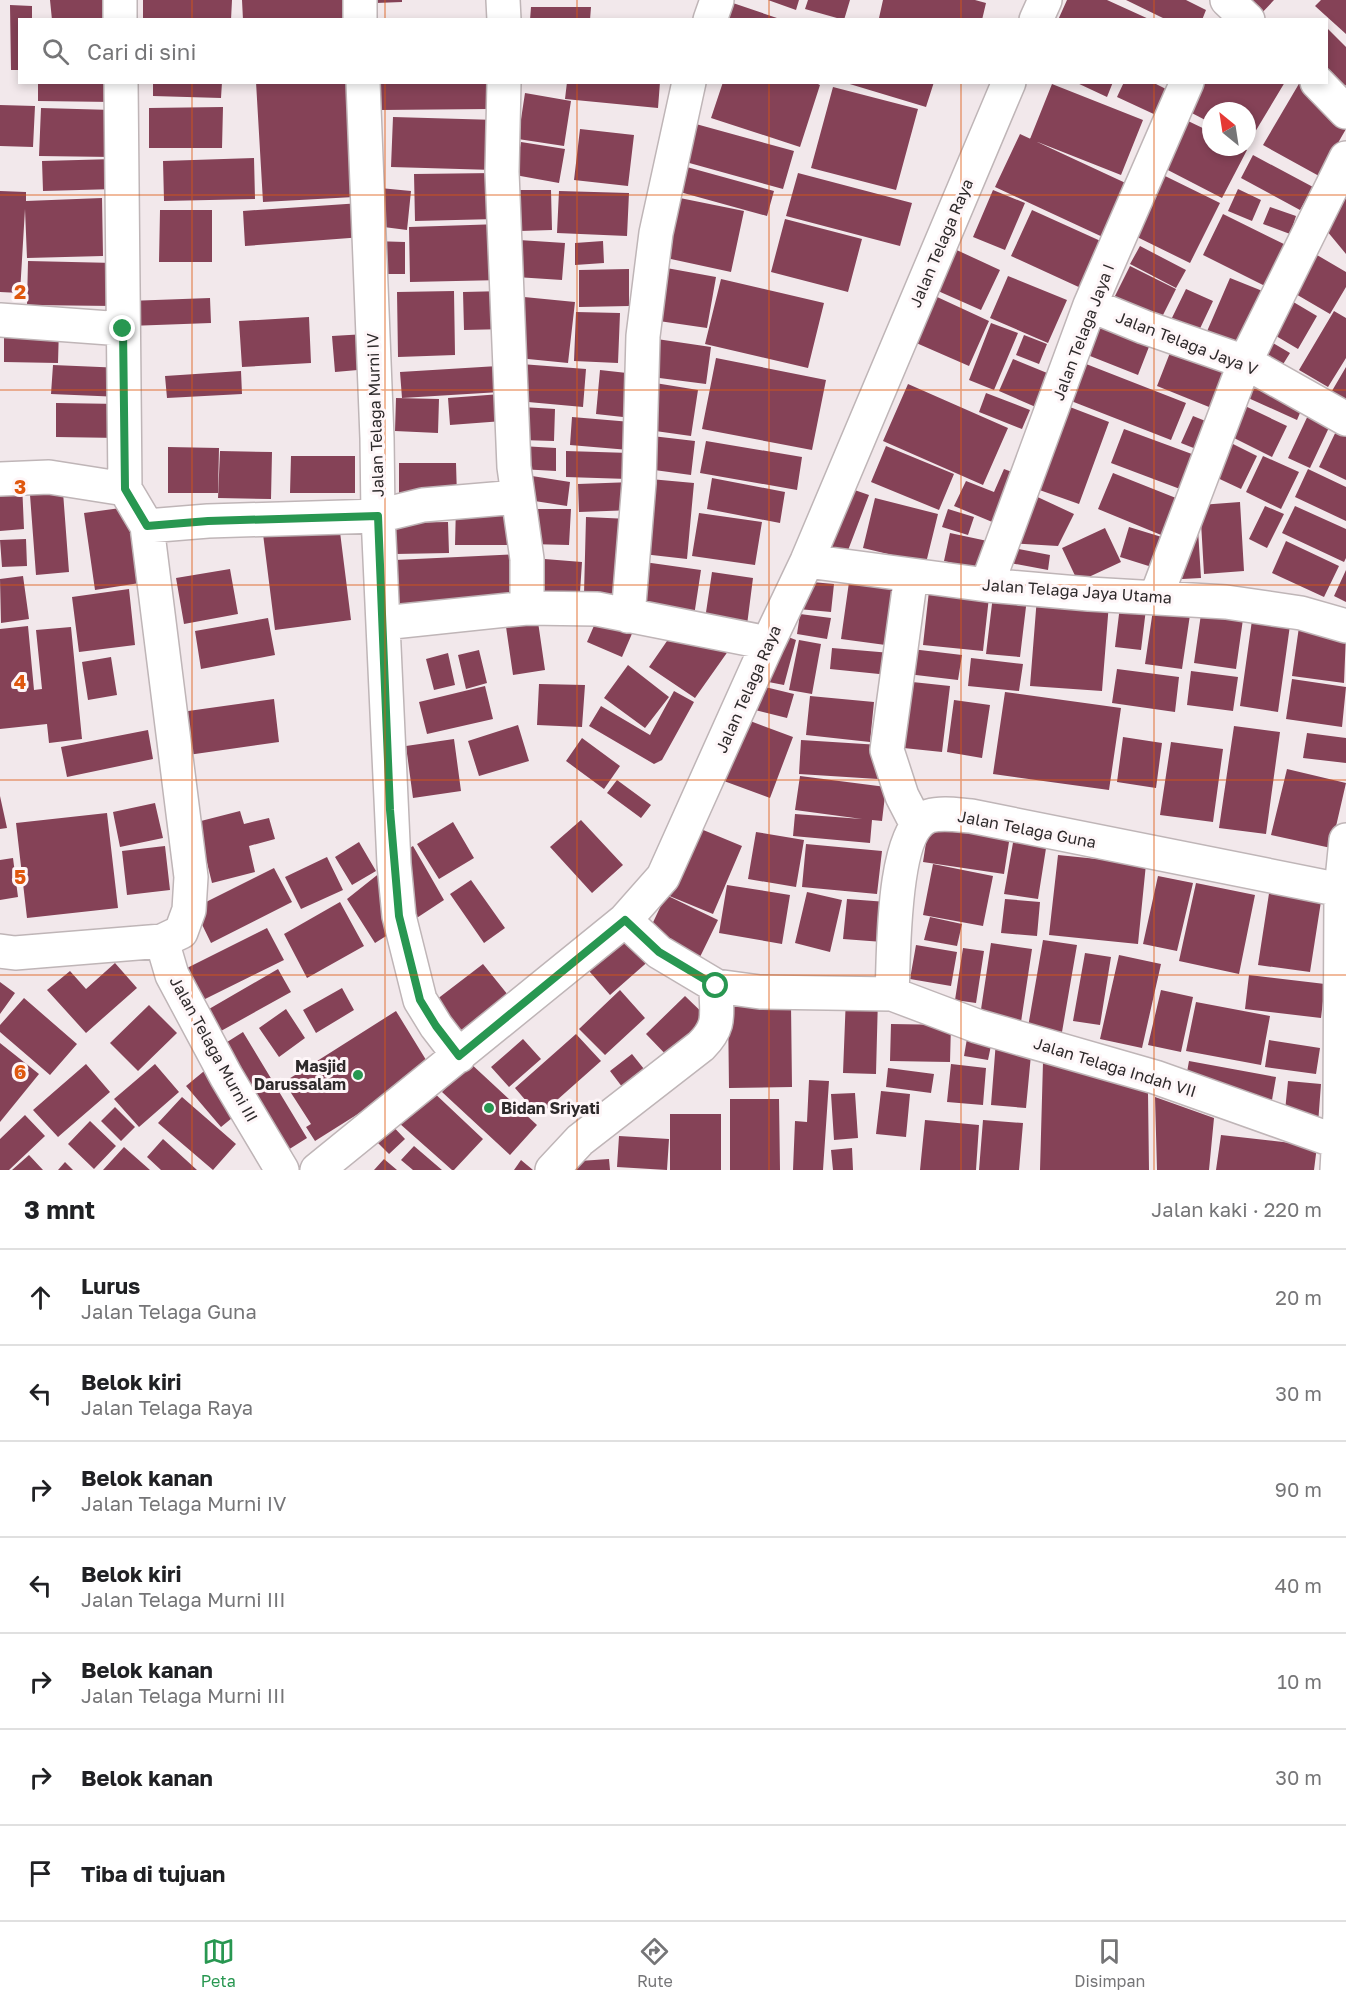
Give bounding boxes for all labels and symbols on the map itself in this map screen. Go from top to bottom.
north arrow [1202,102,1256,156]
street label: Jalan Telaga Raya [905,176,977,310]
street label: Jalan Telaga Jaya I [1048,261,1118,403]
text: 2 [14,279,26,303]
street label: Jalan Telaga Jaya V [1113,307,1261,379]
route end [109,315,135,341]
street label: Jalan Telaga Murni IV [362,332,388,497]
text: 3 [14,474,26,498]
street label: Jalan Telaga Jaya Utama [981,574,1173,608]
street label: Jalan Telaga Raya [711,622,785,756]
text: 4 [14,669,26,693]
street label: Jalan Telaga Guna [956,806,1098,852]
text: 5 [14,864,26,888]
route start [702,972,728,998]
street label: Jalan Telaga Murni III [166,973,262,1125]
street label: Jalan Telaga Indah VII [1031,1033,1199,1101]
place label: Masjid Darussalam [254,1056,346,1094]
text: 6 [14,1059,26,1083]
marker: Masjid Darussalam [351,1068,365,1082]
place label: Bidan Sriyati [501,1098,600,1118]
marker: Bidan Sriyati [482,1101,496,1115]

